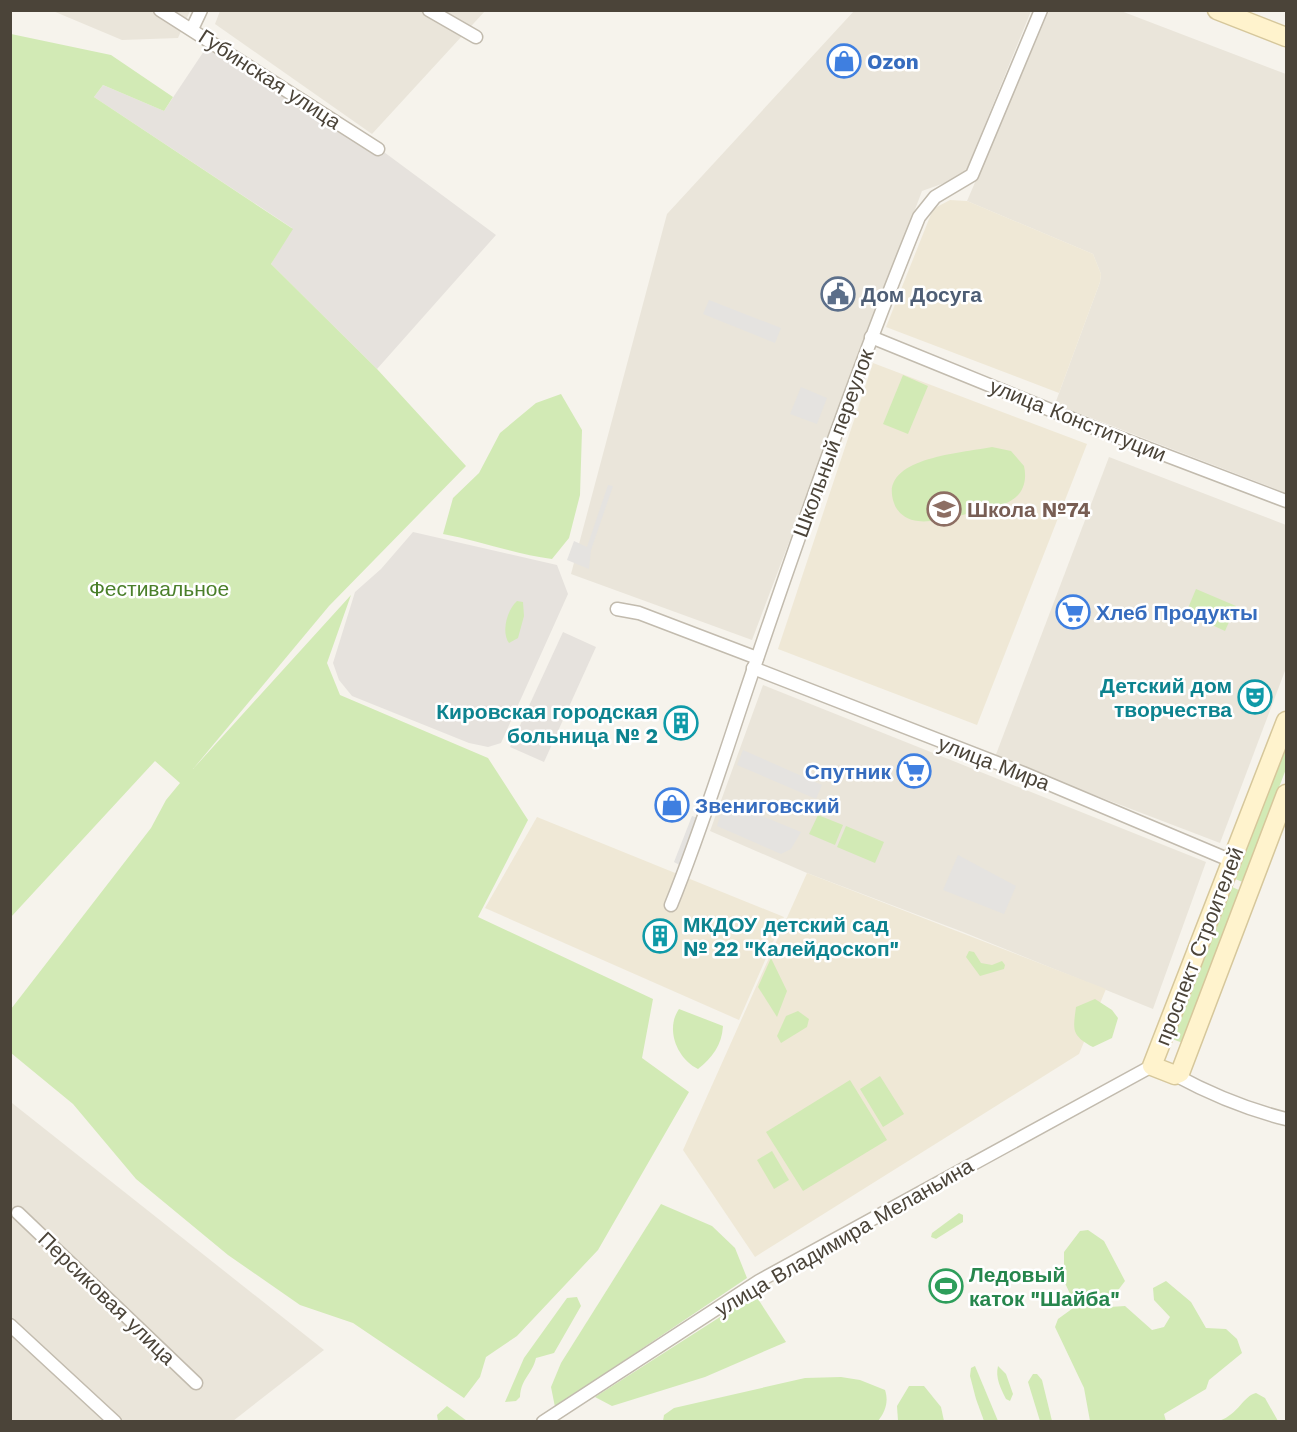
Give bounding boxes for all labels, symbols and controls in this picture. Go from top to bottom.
street label: Губинская улица [194,24,346,134]
shop icon: Ozon [826,43,862,79]
place label: Ozon [867,49,919,74]
public building icon: Дом Досуга [820,276,856,312]
place label: Дом Досуга [861,282,982,307]
street label: Школьный переулок [787,345,879,540]
street label: улица Конституции [986,373,1170,467]
school or university icon: Школа №74 [926,491,962,527]
place label: Школа №74 [967,497,1091,522]
park label: Фестивальное [89,576,229,601]
supermarket icon: Хлеб Продукты [1055,594,1091,630]
place label: Хлеб Продукты [1096,600,1258,625]
place label: Детский дом творчества [1100,673,1232,722]
theatre icon: Детский дом творчества [1237,679,1273,715]
place label: Кировская городская больница № 2 [436,699,658,748]
building icon: Кировская городская больница № 2 [663,705,699,741]
street label: улица Мира [935,730,1054,796]
supermarket icon: Спутник [896,753,932,789]
place label: Спутник [805,759,891,784]
shop icon: Звениговский [654,787,690,823]
place label: Звениговский [695,793,840,818]
street label: проспект Строителей [1150,843,1248,1049]
place label: МКДОУ детский сад № 22 "Калейдоскоп" [683,912,899,961]
building icon: МКДОУ детский сад № 22 "Калейдоскоп" [642,918,678,954]
street label: улица Владимира Меланьина [711,1153,978,1321]
street label: Персиковая улица [33,1226,181,1370]
place label: Ледовый каток "Шайба" [969,1262,1120,1311]
sports icon: Ледовый каток "Шайба" [928,1268,964,1304]

